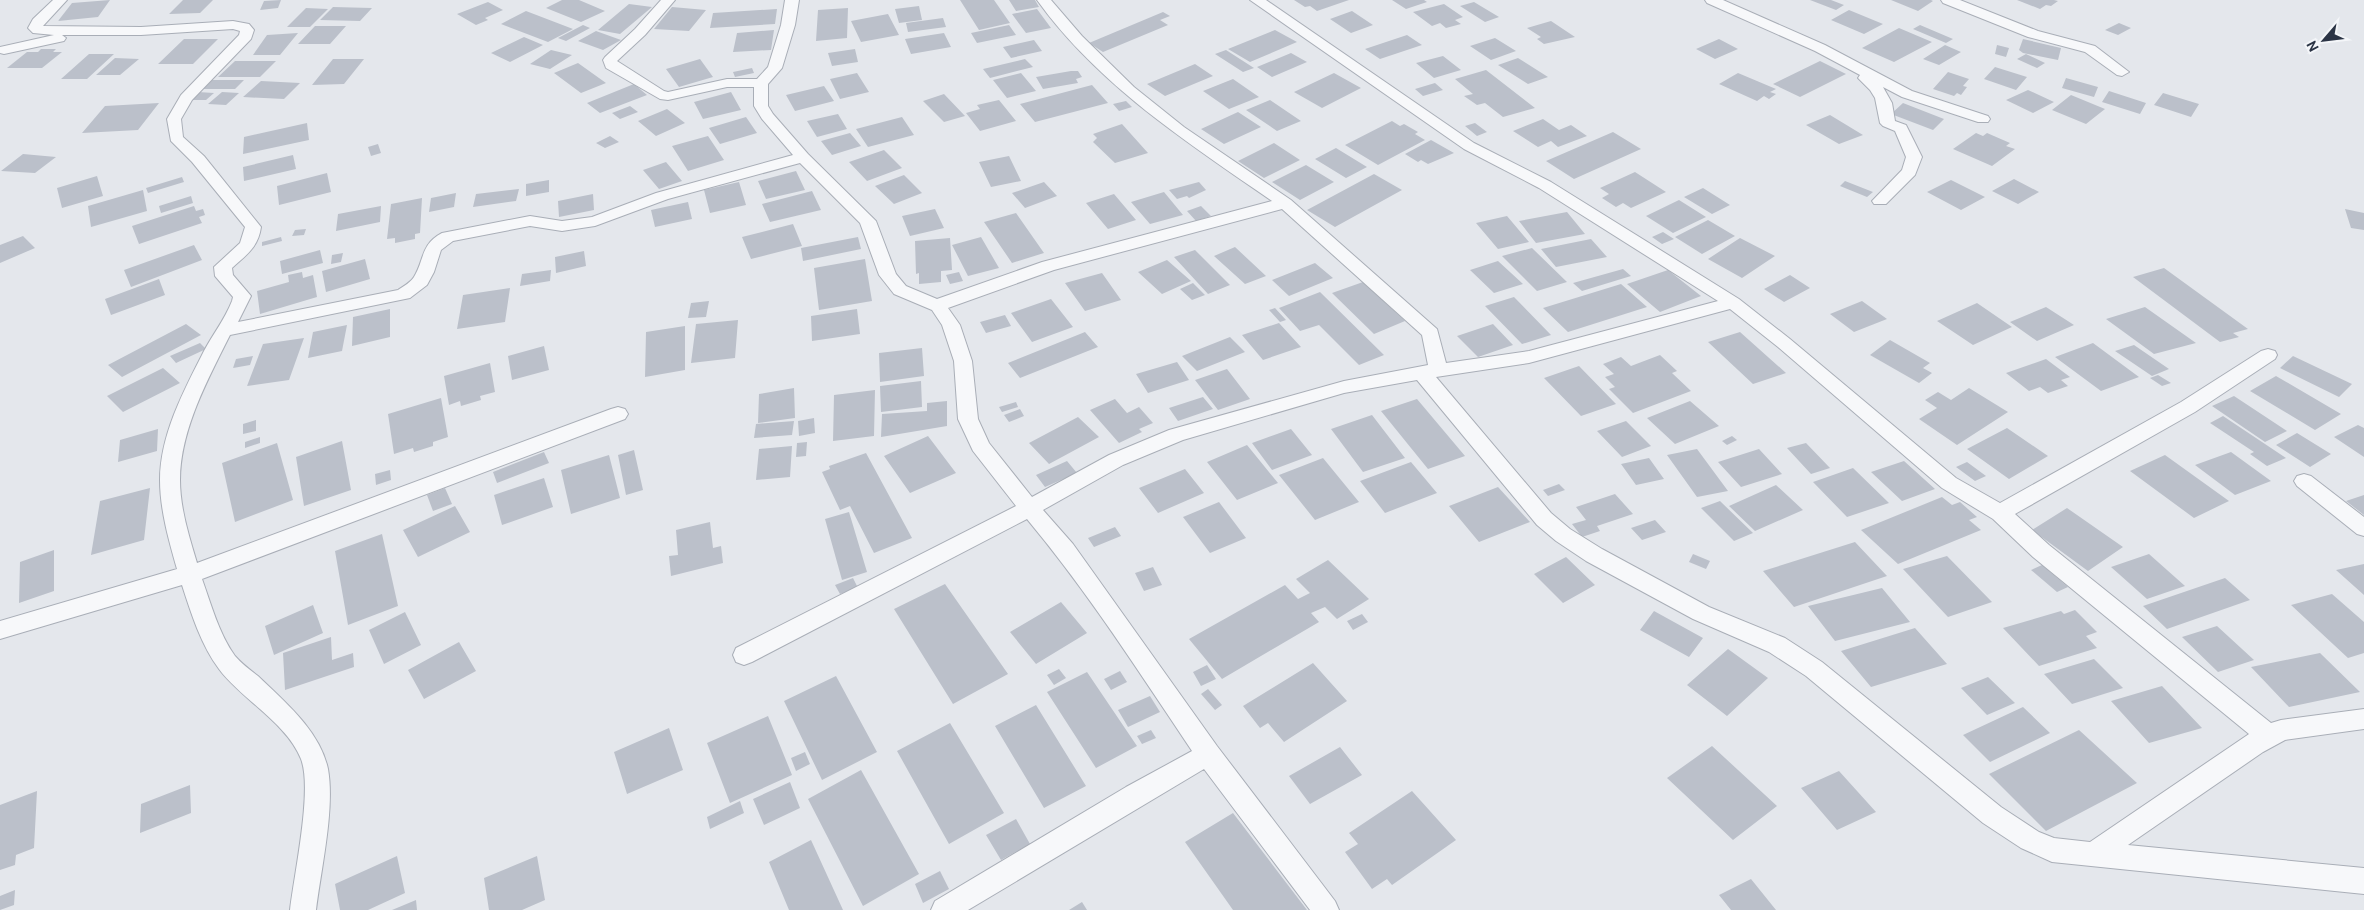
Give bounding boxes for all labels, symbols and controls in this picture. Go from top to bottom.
north arrow [2299,15,2349,65]
text: N [2302,38,2323,55]

